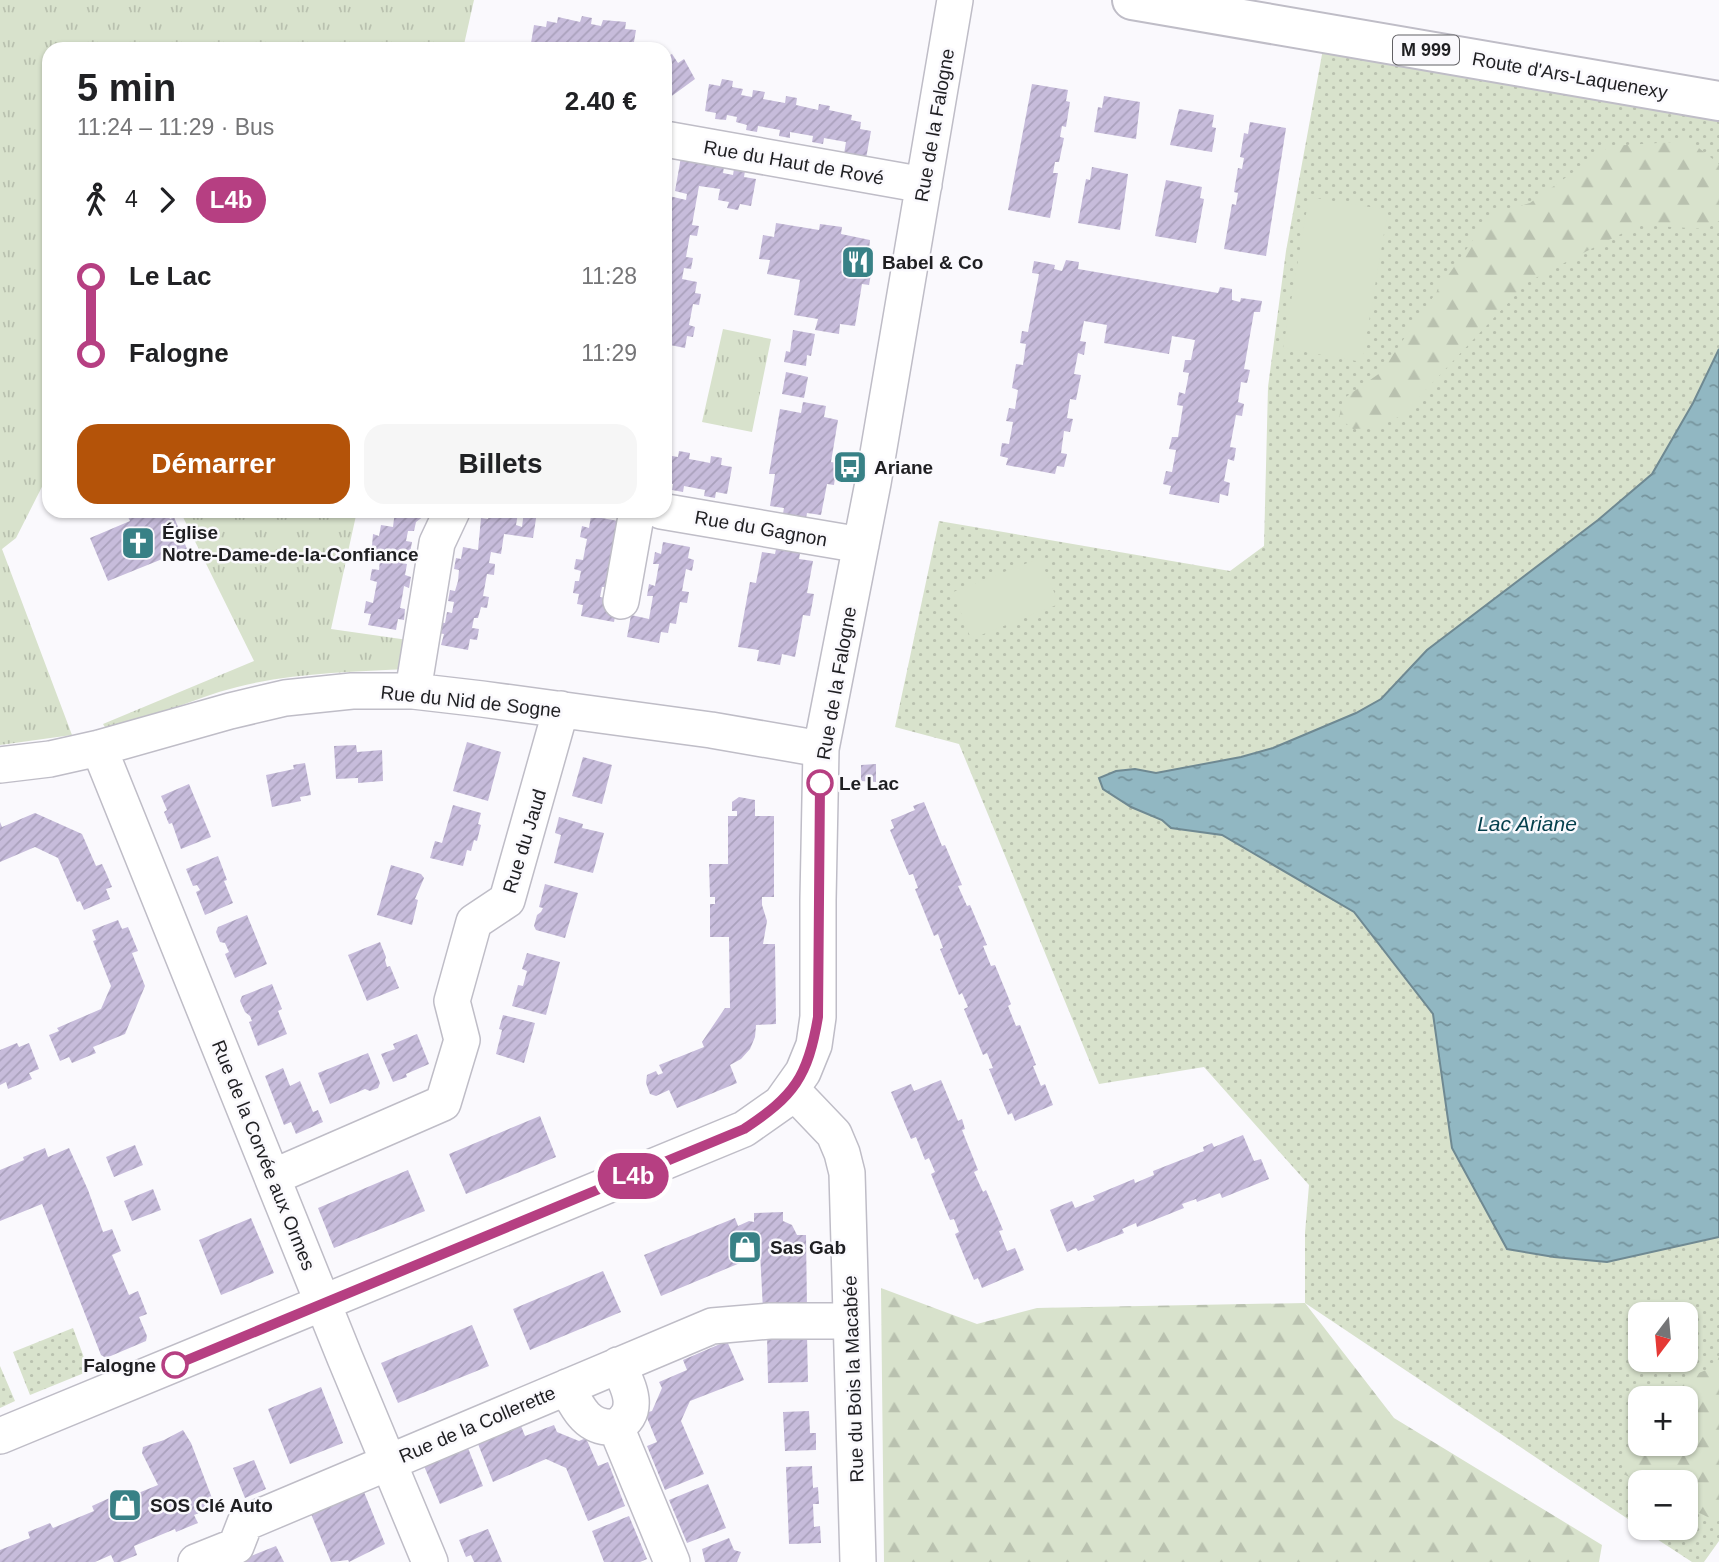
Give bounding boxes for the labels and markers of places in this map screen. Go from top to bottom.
restaurant icon: Babel & Co [839,243,877,281]
place label: Babel & Co [882,252,983,273]
bus stop icon: Ariane [831,448,869,486]
place label: Ariane [874,457,933,478]
place label: Église Notre-Dame-de-la-Confiance [162,522,419,565]
church icon: Église Notre-Dame-de-la-Confiance [119,524,157,562]
marker: Le Lac [807,770,833,796]
place label: Le Lac [839,773,900,794]
shop icon: Sas Gab [726,1228,764,1266]
place label: Sas Gab [770,1237,846,1258]
marker: Falogne [162,1352,188,1378]
place label: Falogne [83,1355,156,1376]
shop icon: SOS Clé Auto [106,1486,144,1524]
place label: SOS Clé Auto [150,1495,273,1516]

